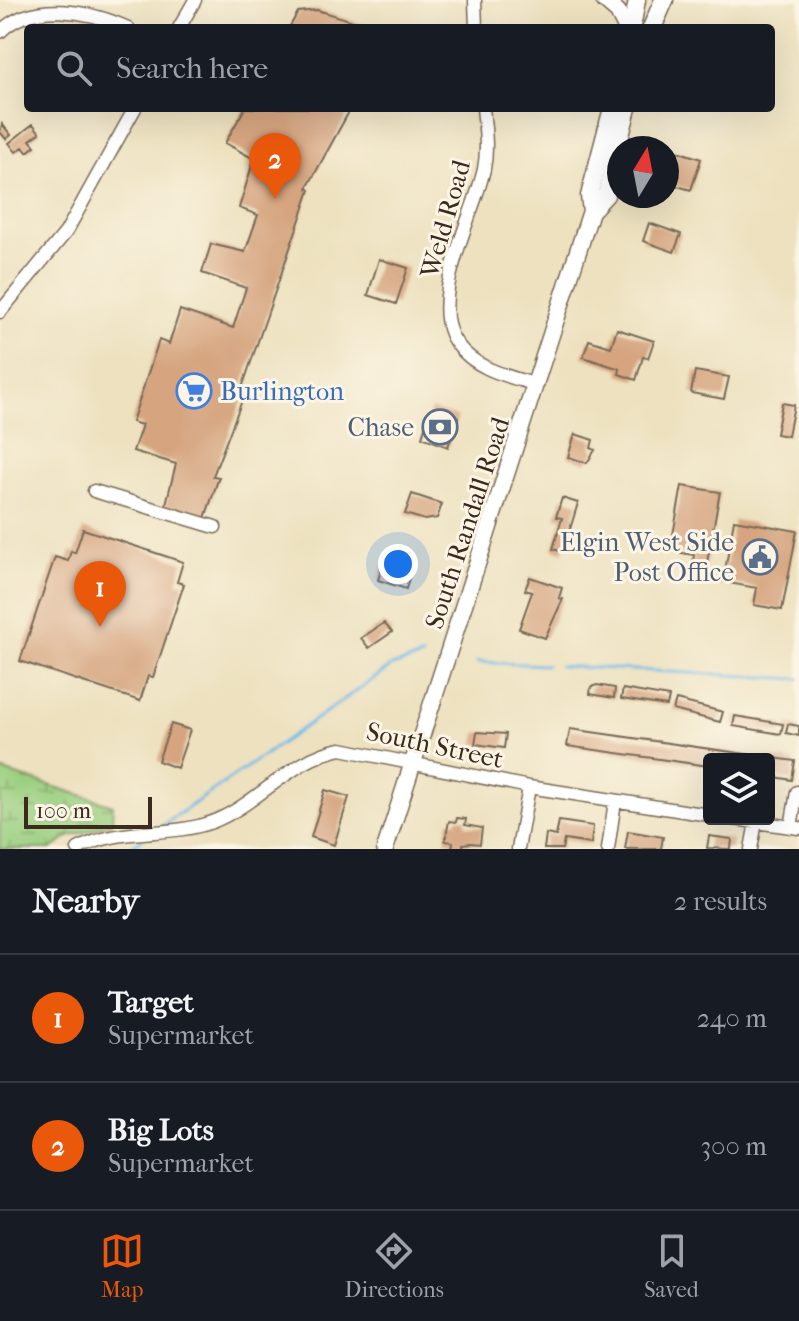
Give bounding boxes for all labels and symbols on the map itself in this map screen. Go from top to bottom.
pin: 2 [249,133,301,199]
north arrow [607,136,679,208]
street label: Weld Road [414,156,477,283]
supermarket icon: Burlington [175,372,213,410]
place label: Burlington [220,376,344,407]
bank icon: Chase [421,408,459,446]
place label: Chase [347,412,414,443]
street label: South Randall Road [419,413,517,633]
place label: Elgin West Side Post Office [560,527,734,588]
public building icon: Elgin West Side Post Office [741,538,779,576]
your location [378,544,418,584]
pin: 1 [74,561,126,627]
street label: South Street [364,716,507,775]
scale bar [24,793,152,829]

